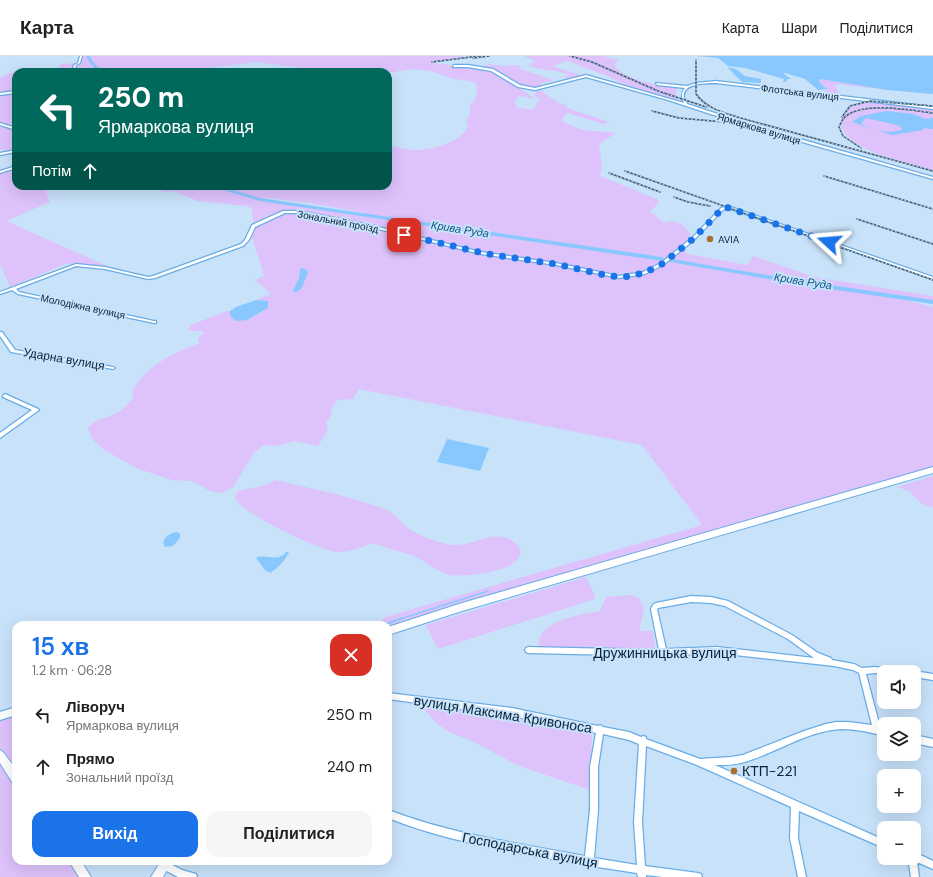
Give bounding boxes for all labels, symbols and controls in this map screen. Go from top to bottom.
text: Карта [20,15,74,40]
text: Карта [722,19,759,37]
text: Шари [781,19,817,37]
text: Поділитися [839,19,913,37]
text: 250 m [98,79,184,116]
street label: Флотська вулиця [760,81,840,104]
icon: left [32,84,84,136]
street label: Ярмаркова вулиця [715,110,802,147]
text: Ярмаркова вулиця [98,115,254,139]
icon: ahead [79,160,101,182]
text: Потім [32,161,71,181]
street label: Зональний проїзд [296,207,380,236]
pin [387,218,421,252]
water label: Крива Руда [430,218,490,240]
position arrow [808,221,850,263]
icon: arrive [393,224,415,246]
place label: AVIA [718,233,740,246]
marker: AVIA [705,234,715,244]
water label: Крива Руда [773,270,833,292]
street label: Молодіжна вулиця [39,291,126,322]
street label: Ударна вулиця [22,344,106,374]
text: 15 хв [32,631,89,662]
button: close [330,634,372,676]
street label: Дружинницька вулиця [593,644,737,662]
text: 1.2 km · 06:28 [32,662,112,679]
map controls [877,665,921,865]
button: sound [877,665,921,709]
street label: вулиця Максима Кривоноса [413,691,594,737]
text: Ліворуч [66,697,125,717]
icon: left [32,704,54,726]
text: 250 m [327,705,372,725]
text: Ярмаркова вулиця [66,717,179,734]
button: layers [877,717,921,761]
text: Прямо [66,749,115,769]
icon: ahead [32,756,54,778]
text: 240 m [327,757,372,777]
place label: КТП-221 [742,762,797,780]
marker: КТП-221 [729,766,739,776]
text: Зональний проїзд [66,769,173,786]
button: + [877,769,921,813]
button: Вихід [32,811,198,857]
button: Поділитися [206,811,372,857]
button: − [877,821,921,865]
street label: Господарська вулиця [461,828,599,872]

